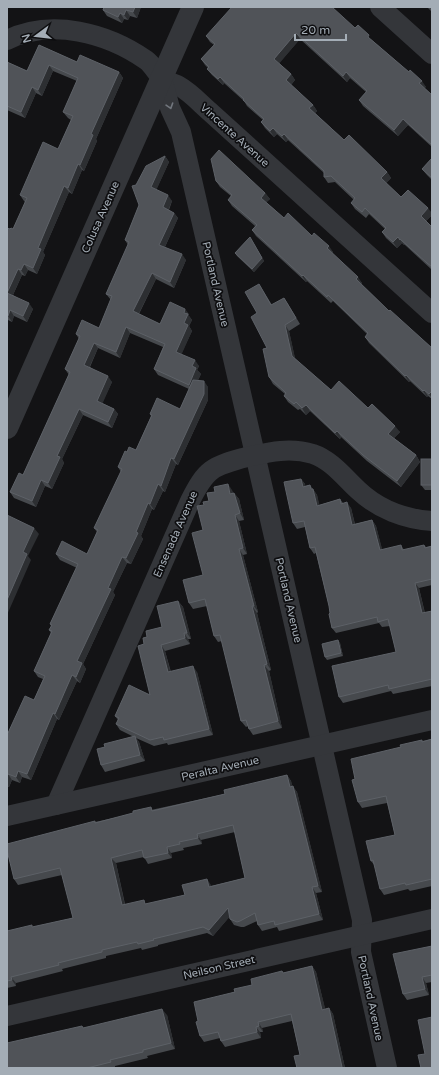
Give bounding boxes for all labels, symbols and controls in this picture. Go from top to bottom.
north arrow [16,16,56,56]
scale bar [295,16,346,42]
text: 20 m [301,23,330,37]
text: N [19,33,34,44]
street label: Vincente Avenue [198,101,272,170]
one-way arrow [165,102,173,109]
street label: Colusa Avenue [79,179,122,255]
street label: Portland Avenue [199,240,232,328]
street label: Ensenada Avenue [151,489,200,580]
street label: Portland Avenue [272,556,305,644]
street label: Peralta Avenue [180,753,260,784]
street label: Neilson Street [182,953,256,982]
street label: Portland Avenue [355,954,386,1042]

